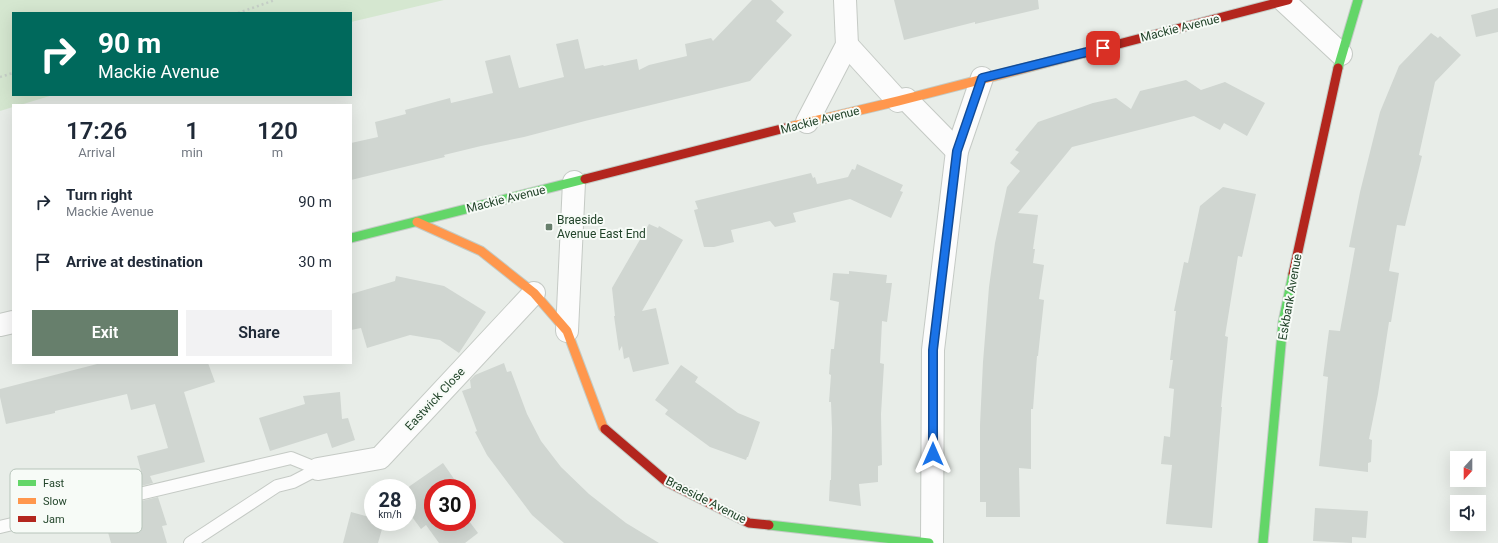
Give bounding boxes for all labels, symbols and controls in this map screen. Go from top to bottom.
street label: Mackie Avenue [1139,11,1221,45]
text: 90 m [98,27,161,60]
icon: right [32,28,84,80]
pin [1086,31,1120,65]
icon: arrive [1092,37,1114,59]
text: Mackie Avenue [98,61,219,82]
street label: Mackie Avenue [779,103,861,137]
text: 17:26 [66,117,127,145]
text: 1 [185,117,199,145]
text: 120 [257,117,298,145]
text: Arrival [78,145,115,160]
text: min [181,145,203,160]
text: m [272,145,283,160]
street label: Mackie Avenue [465,182,547,216]
text: Turn right [66,186,132,204]
icon: right [32,191,54,213]
text: 90 m [298,193,332,211]
text: Mackie Avenue [66,204,154,219]
place label: Braeside Avenue East End [557,213,646,241]
marker: Braeside Avenue East End [544,222,554,232]
icon: arrive [32,251,54,273]
text: Arrive at destination [66,253,203,271]
text: 30 m [298,253,332,271]
street label: Eskbank Avenue [1276,253,1304,341]
button: Exit [32,310,178,356]
button: Share [186,310,332,356]
street label: Eastwick Close [402,365,468,433]
position arrow [912,433,954,475]
north arrow [1450,451,1486,487]
map controls [1450,451,1486,531]
legend [10,469,142,533]
street label: Braeside Avenue [663,474,749,526]
text: Fast [43,477,65,490]
speed limit sign: 30 [424,479,476,531]
text: 28 [379,488,401,512]
text: Slow [43,495,67,508]
button: sound [1450,495,1486,531]
text: km/h [378,509,402,520]
text: Jam [43,513,65,526]

